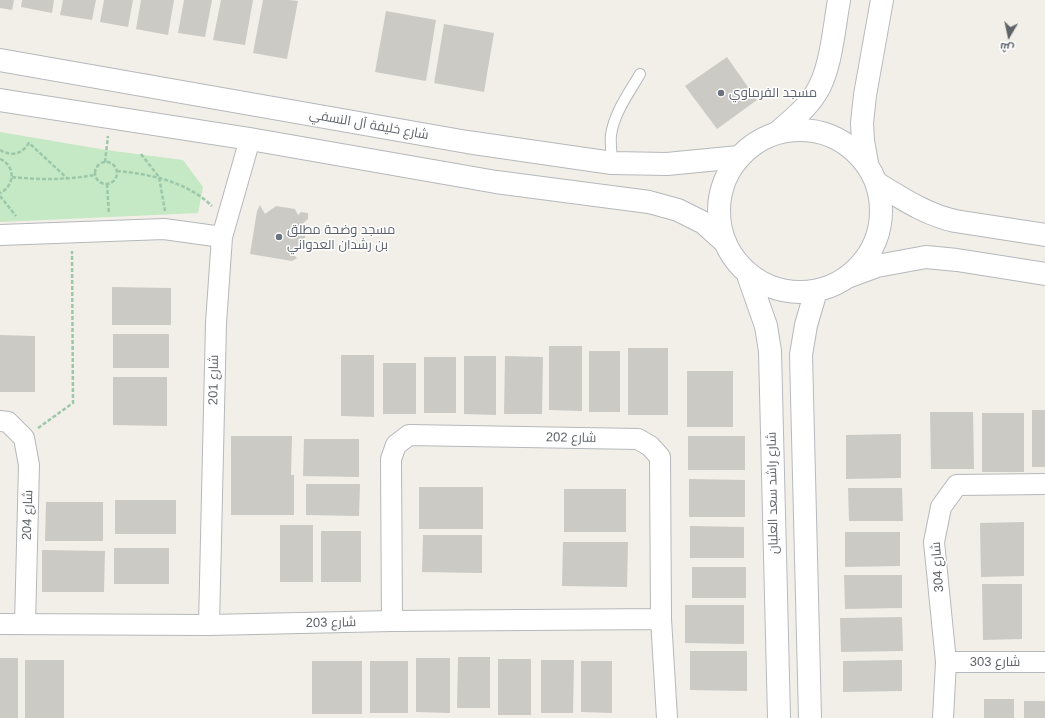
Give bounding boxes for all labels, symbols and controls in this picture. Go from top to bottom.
north arrow [989,16,1029,56]
text: ش [999,41,1015,55]
place label: مسجد الفرماوي [729,85,817,101]
marker: مسجد الفرماوي [716,88,726,98]
street label: شارع خليفة آل النسفي [308,107,430,143]
place label: مسجد وضحة مطلق بن رشدان العدواني [287,222,395,253]
marker: مسجد وضحة مطلق بن رشدان العدواني [274,232,284,242]
street label: شارع 201 [206,355,222,405]
street label: شارع 202 [546,430,596,446]
street label: شارع راشد سعد العلبان [764,432,782,554]
street label: شارع 204 [19,490,37,540]
street label: شارع 304 [928,541,948,593]
street label: شارع 203 [306,615,356,631]
street label: شارع 303 [970,654,1020,670]

